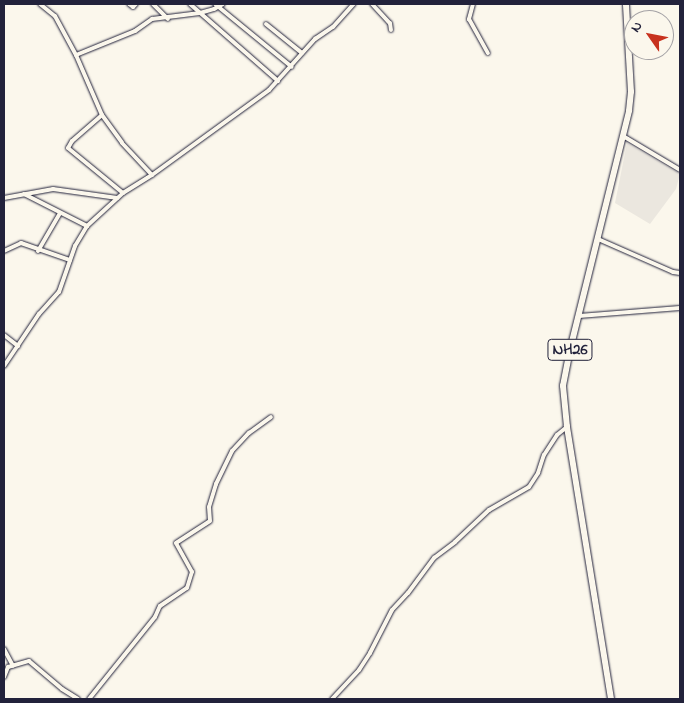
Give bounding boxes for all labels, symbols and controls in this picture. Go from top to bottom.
north arrow [624,10,674,60]
text: N [625,17,648,37]
road number: NH26 [546,336,594,364]

